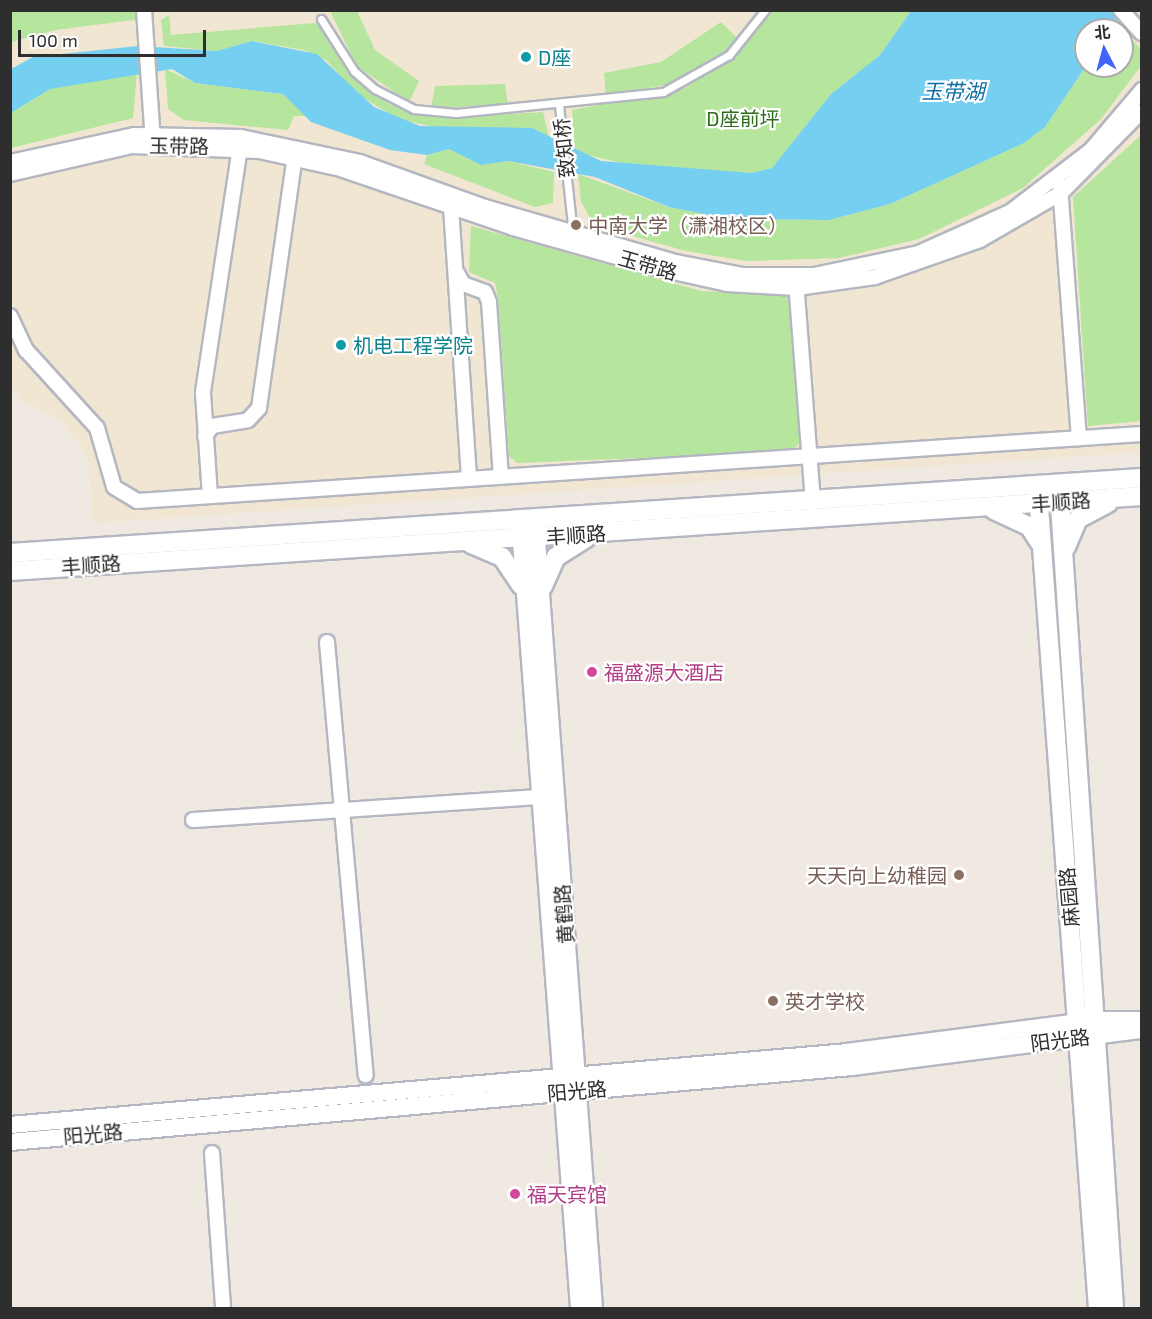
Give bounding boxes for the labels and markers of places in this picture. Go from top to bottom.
place label: D座 [538,45,571,69]
marker: D座 [519,50,533,64]
place label: 中南大学（潇湘校区） [588,213,788,237]
marker: 中南大学（潇湘校区） [569,218,583,232]
place label: 机电工程学院 [353,333,473,357]
marker: 机电工程学院 [334,338,348,352]
place label: 福盛源大酒店 [604,660,724,684]
marker: 福盛源大酒店 [585,665,599,679]
place label: 天天向上幼稚园 [807,863,947,887]
marker: 天天向上幼稚园 [952,868,966,882]
place label: 英才学校 [785,989,865,1013]
marker: 英才学校 [766,994,780,1008]
place label: 福天宾馆 [527,1182,607,1206]
marker: 福天宾馆 [508,1187,522,1201]

